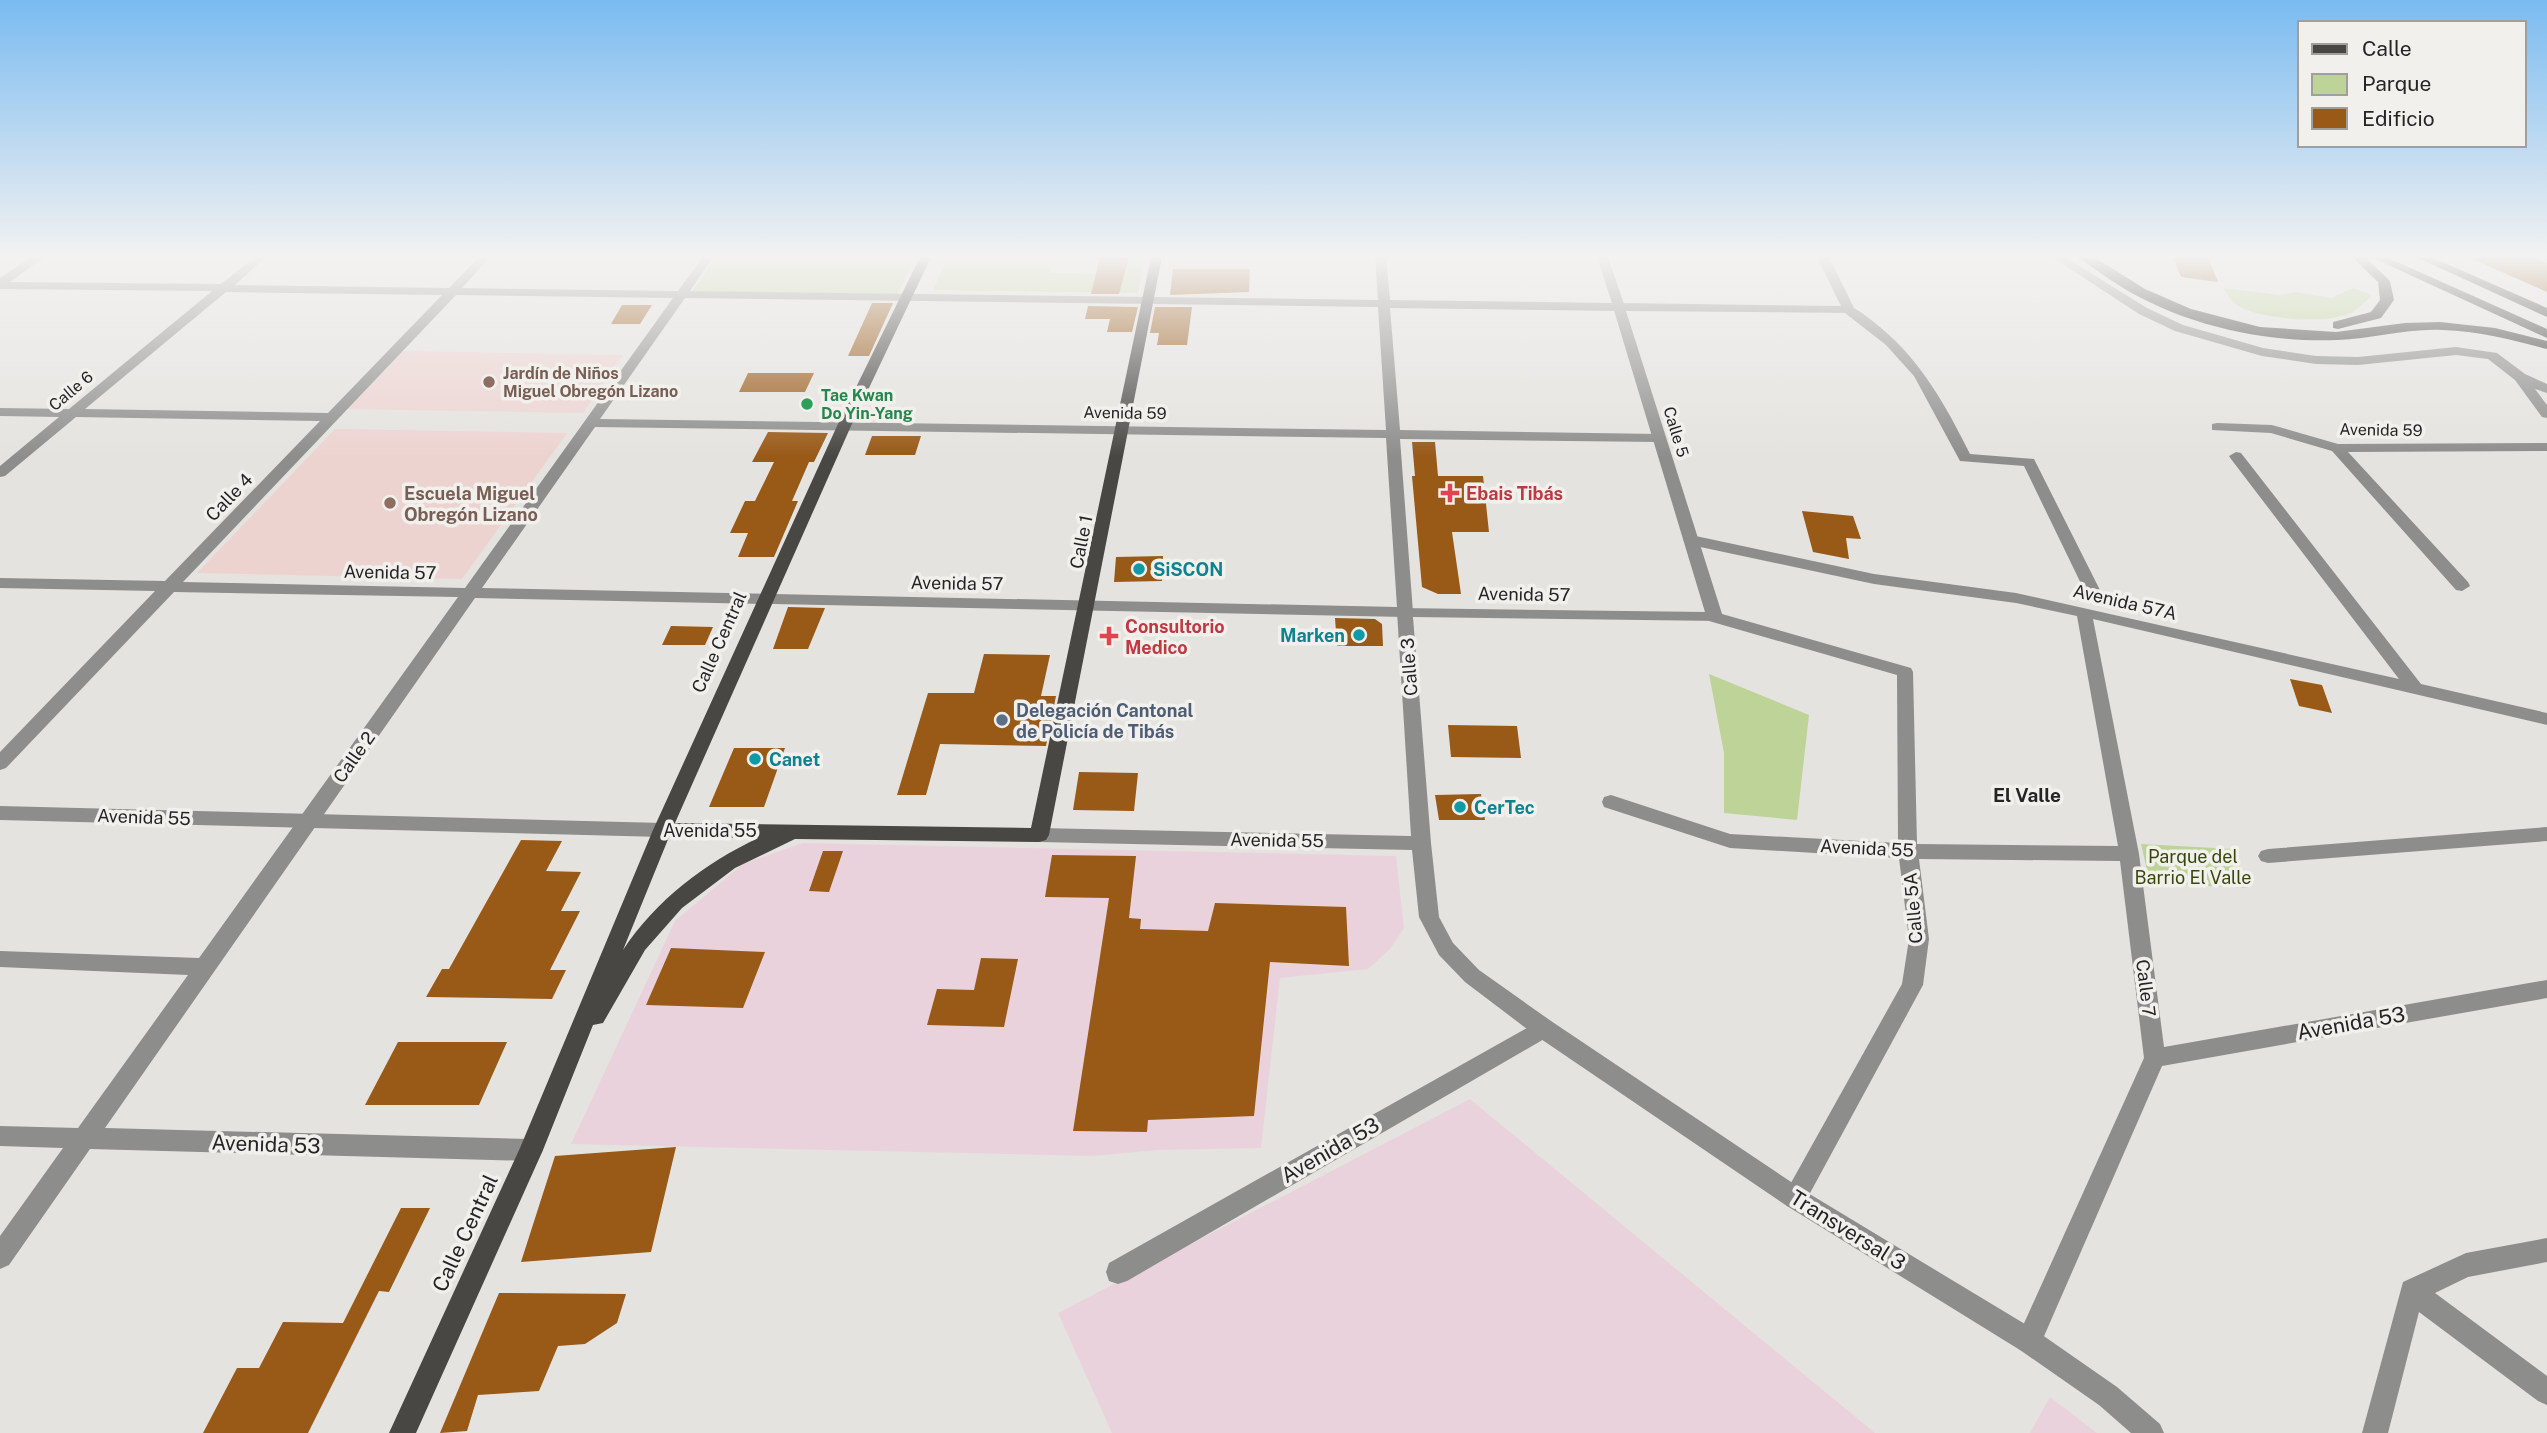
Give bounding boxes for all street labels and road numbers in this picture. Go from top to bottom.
street label: Calle 6 [45,367,97,415]
street label: Avenida 59 [1083,403,1167,423]
street label: Calle 5 [1659,404,1693,460]
street label: Avenida 59 [2339,420,2423,440]
street label: Calle 4 [201,469,257,525]
street label: Calle 1 [1066,513,1096,571]
street label: Avenida 57 [343,561,437,583]
street label: Avenida 57 [910,572,1004,594]
street label: Avenida 57A [2071,580,2179,624]
street label: Avenida 57 [1477,583,1571,605]
street label: Calle Central [687,588,751,696]
street label: Calle 3 [1396,637,1422,697]
street label: Calle 2 [329,727,379,787]
street label: Avenida 55 [97,805,191,829]
street label: Avenida 55 [663,820,757,841]
street label: Avenida 55 [1230,829,1324,851]
street label: Avenida 55 [1820,835,1914,861]
street label: Calle 5A [1899,871,1927,944]
street label: Calle 7 [2132,958,2160,1018]
street label: Avenida 53 [2295,1001,2407,1045]
street label: Avenida 53 [1276,1112,1384,1188]
street label: Avenida 53 [211,1130,321,1158]
street label: Calle Central [427,1170,503,1296]
street label: Transversal 3 [1786,1185,1910,1275]

